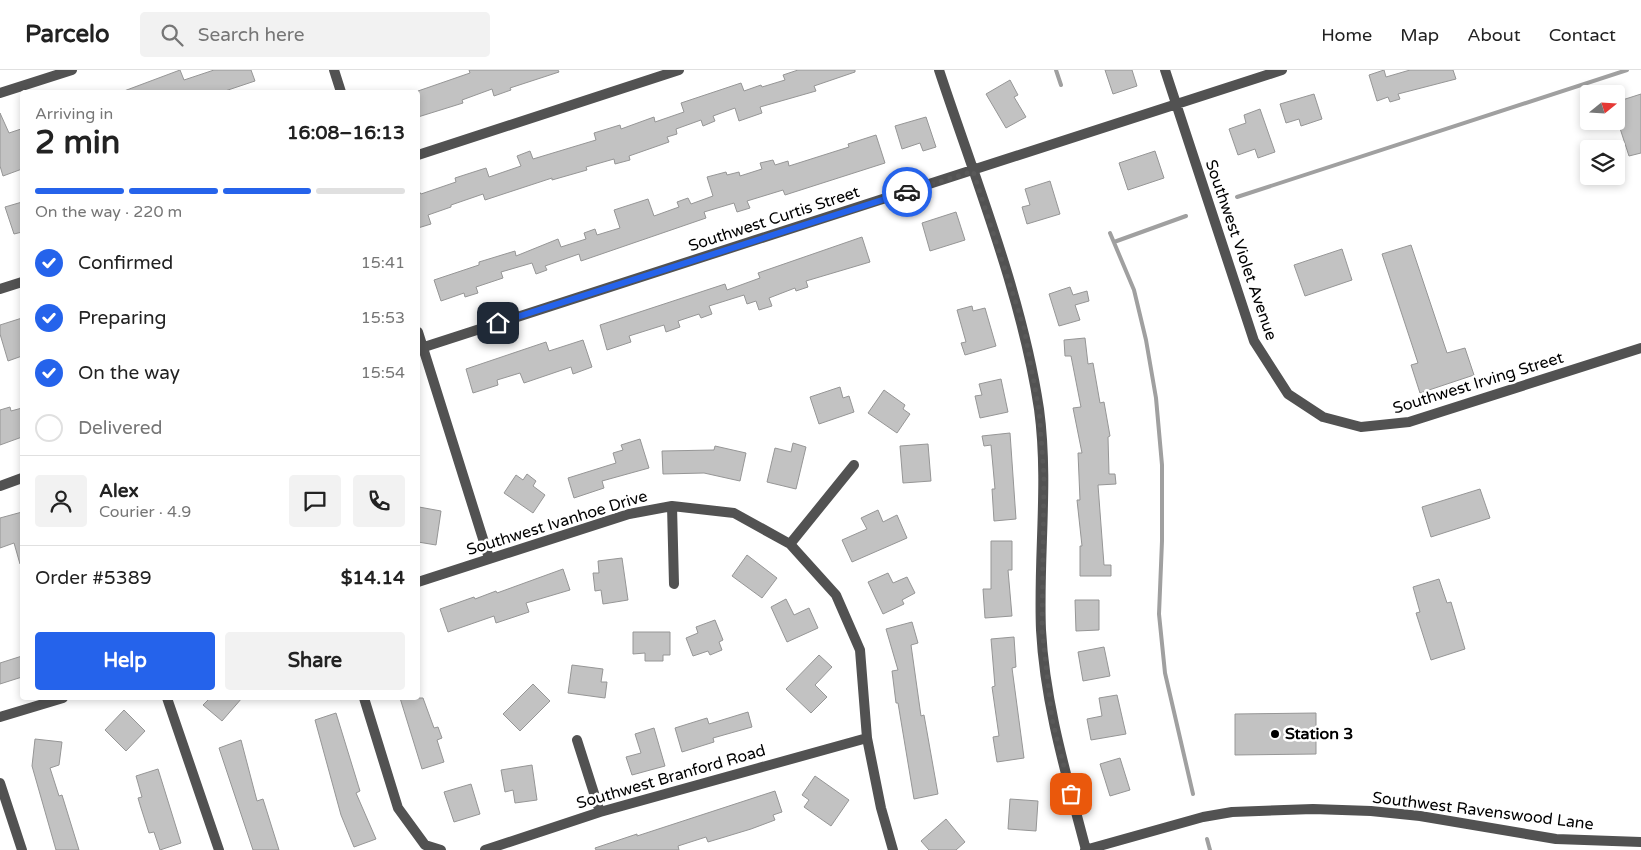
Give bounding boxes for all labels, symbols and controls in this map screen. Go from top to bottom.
search box [140,12,490,57]
text: Parcelo [25,20,110,49]
icon: search [158,21,186,49]
text: Search here [198,24,305,46]
text: Home [1321,24,1372,46]
text: Map [1400,24,1439,46]
text: About [1467,24,1521,46]
text: Contact [1549,24,1616,46]
north arrow [1580,85,1625,130]
map controls [1580,85,1625,185]
text: Arriving in [35,104,113,124]
text: 16:08–16:13 [287,122,405,144]
text: 2 min [35,124,120,162]
button: layers [1580,140,1625,185]
street label: Southwest Violet Avenue [1201,157,1281,343]
courier [882,167,932,217]
icon: car [893,178,921,206]
street label: Southwest Curtis Street [686,182,862,256]
text: On the way · 220 m [35,202,182,222]
icon: check [35,249,63,277]
text: Confirmed [78,252,173,274]
text: 15:41 [361,253,405,273]
pin [477,302,519,344]
icon: check [35,304,63,332]
text: Preparing [78,307,167,329]
text: 15:53 [361,308,405,328]
icon: home [484,309,512,337]
street label: Southwest Irving Street [1390,348,1566,418]
icon: check [35,359,63,387]
text: On the way [78,362,180,384]
text: 15:54 [361,363,405,383]
text: Delivered [78,417,163,439]
button: person [35,475,87,527]
button: chat [289,475,341,527]
button: phone [353,475,405,527]
text: Alex [99,480,139,502]
street label: Southwest Ivanhoe Drive [464,486,650,560]
text: Courier · 4.9 [99,502,191,522]
text: Order #5389 [35,567,152,589]
text: $14.14 [341,567,405,589]
button: Help [35,632,215,690]
button: Share [225,632,405,690]
place label: Station 3 [1285,724,1353,744]
marker: Station 3 [1269,728,1281,740]
street label: Southwest Branford Road [574,740,768,814]
pin [1050,773,1092,815]
icon: bag [1057,780,1085,808]
street label: Southwest Ravenswood Lane [1371,787,1595,835]

